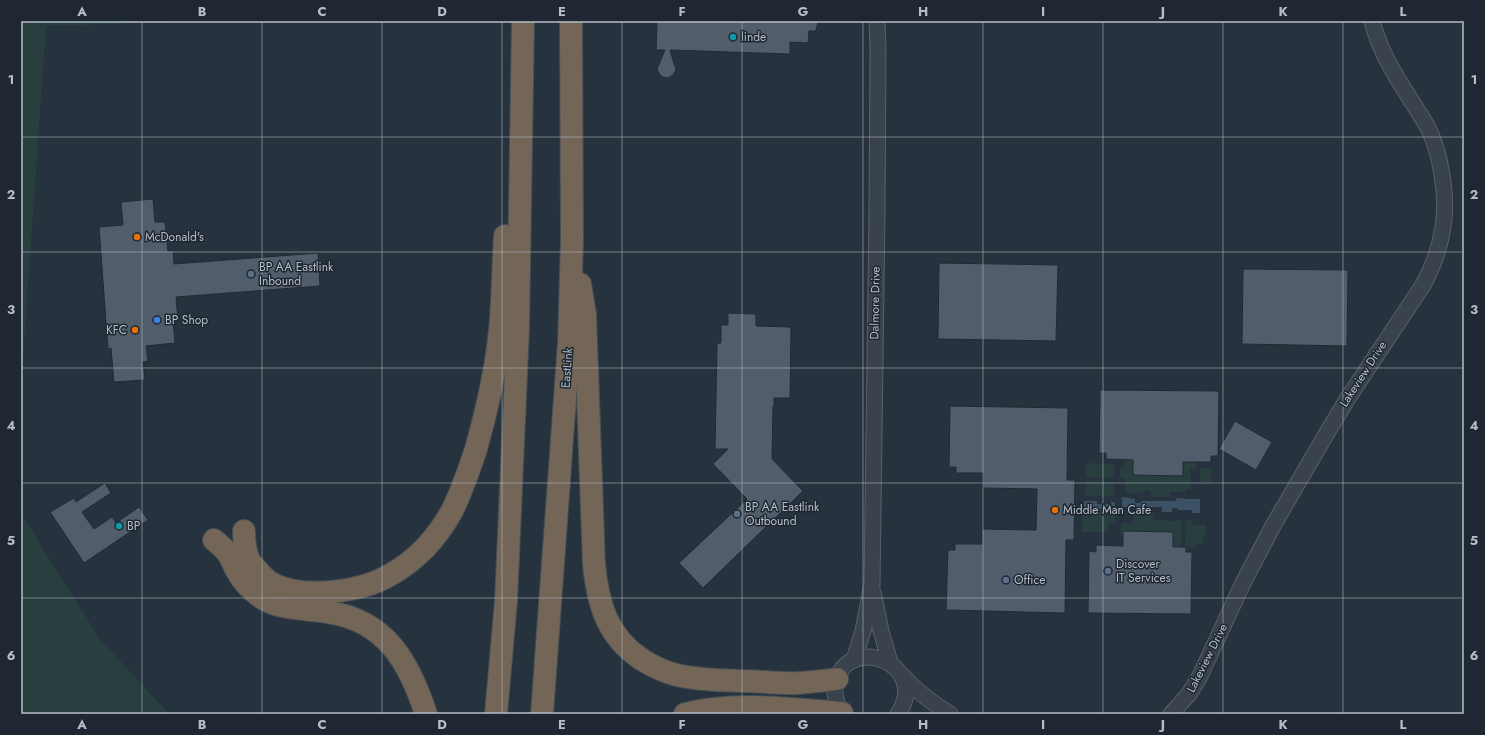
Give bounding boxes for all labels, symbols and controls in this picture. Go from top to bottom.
text: A [76,2,87,21]
text: B [198,2,207,21]
text: C [317,2,327,21]
text: D [437,2,447,21]
text: E [558,2,566,21]
text: F [678,2,686,21]
text: G [798,2,809,21]
text: H [918,2,928,21]
text: I [1041,2,1045,21]
text: J [1158,2,1165,21]
text: K [1278,2,1288,21]
text: L [1400,2,1407,21]
place label: linde [741,28,766,46]
marker: linde [728,32,738,42]
text: 1 [8,70,14,89]
text: 1 [1471,70,1477,89]
text: 2 [7,185,15,204]
text: 2 [1470,185,1478,204]
place label: McDonald's [145,228,204,246]
marker: McDonald's [132,232,142,242]
place label: BP AA Eastlink Inbound [259,258,334,290]
street label: Dalmore Drive [865,266,885,340]
marker: BP AA Eastlink Inbound [246,269,256,279]
text: 3 [7,300,15,319]
text: 3 [1470,300,1478,319]
place label: BP Shop [165,311,208,329]
marker: BP Shop [152,315,162,325]
place label: KFC [106,321,127,339]
marker: KFC [130,325,140,335]
street label: Lakeview Drive [1335,338,1391,410]
street label: EastLink [557,347,577,389]
text: 4 [6,416,16,435]
text: 4 [1469,416,1479,435]
place label: BP AA Eastlink Outbound [745,498,820,530]
place label: Middle Man Cafe [1063,501,1151,519]
marker: Middle Man Cafe [1050,505,1060,515]
marker: BP AA Eastlink Outbound [732,509,742,519]
place label: BP [127,517,141,535]
marker: BP [114,521,124,531]
text: 5 [7,531,15,550]
text: 5 [1470,531,1478,550]
place label: Discover IT Services [1116,555,1171,587]
marker: Discover IT Services [1103,566,1113,576]
place label: Office [1014,571,1045,589]
marker: Office [1001,575,1011,585]
street label: Lakeview Drive [1182,620,1232,696]
text: 6 [7,646,16,665]
text: 6 [1470,646,1479,665]
text: A [76,715,87,734]
text: B [198,715,207,734]
text: C [317,715,327,734]
text: D [437,715,447,734]
text: E [558,715,566,734]
text: F [678,715,686,734]
text: G [798,715,809,734]
text: H [918,715,928,734]
text: I [1041,715,1045,734]
text: J [1158,715,1165,734]
text: K [1278,715,1288,734]
text: L [1400,715,1407,734]

